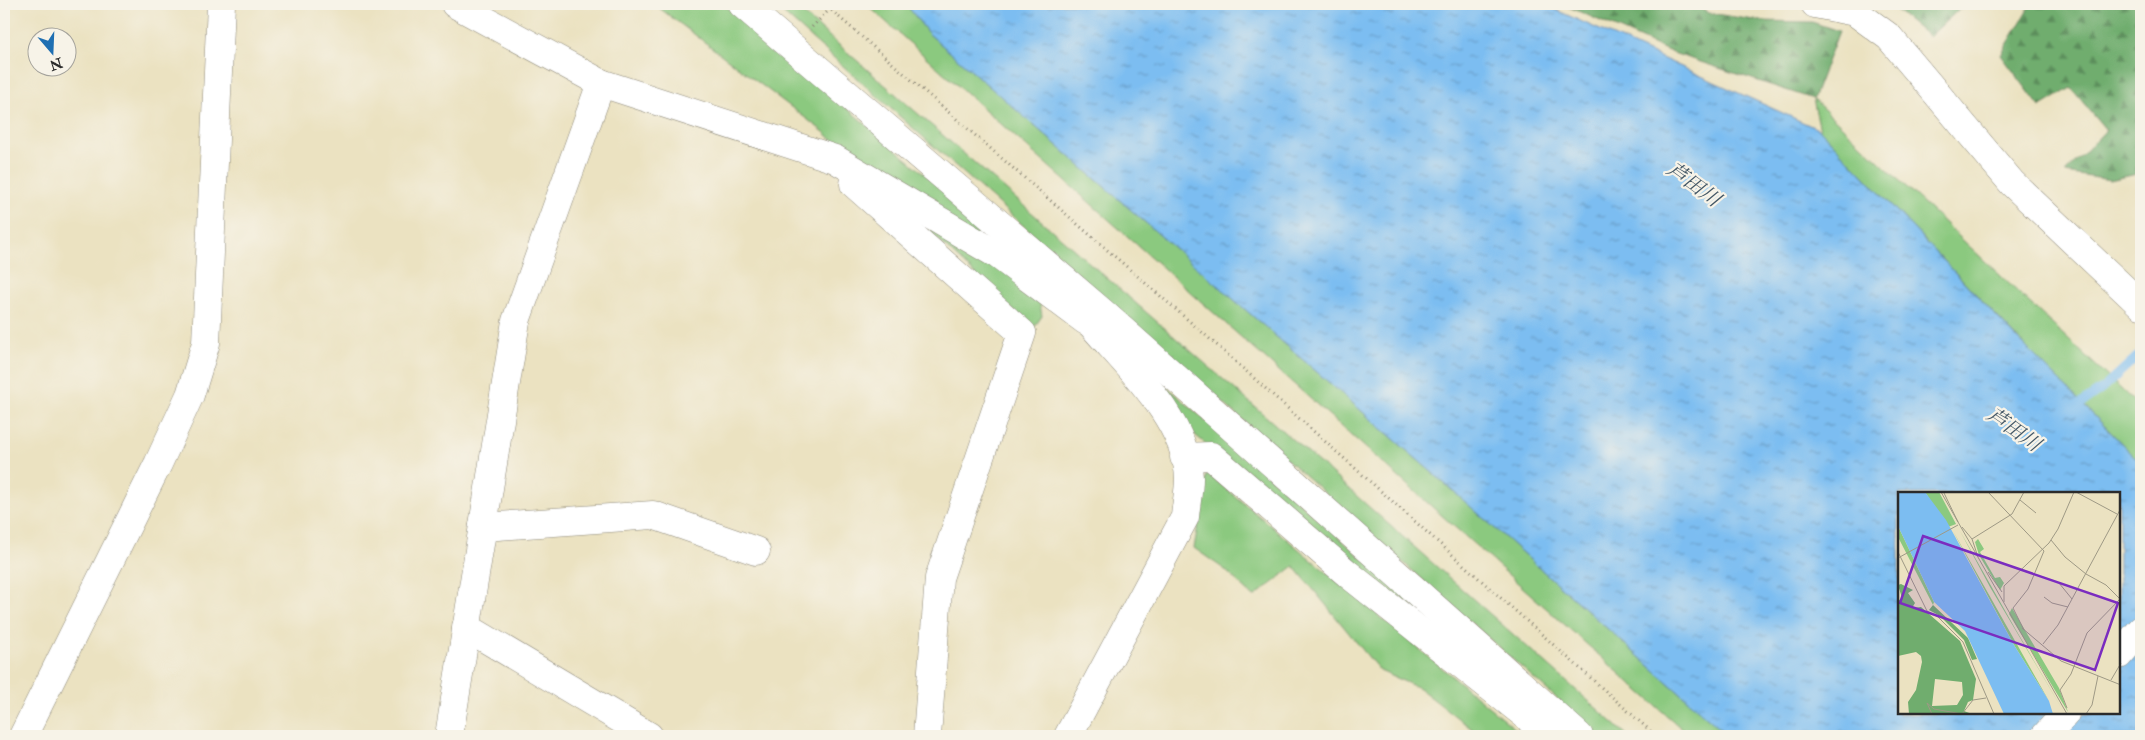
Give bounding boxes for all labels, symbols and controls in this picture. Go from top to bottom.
north arrow [28,28,78,78]
text: N [47,53,66,74]
water label: 芦田川 [1662,157,1727,213]
water label: 芦田川 [1982,402,2047,458]
inset map [1898,492,2120,715]

